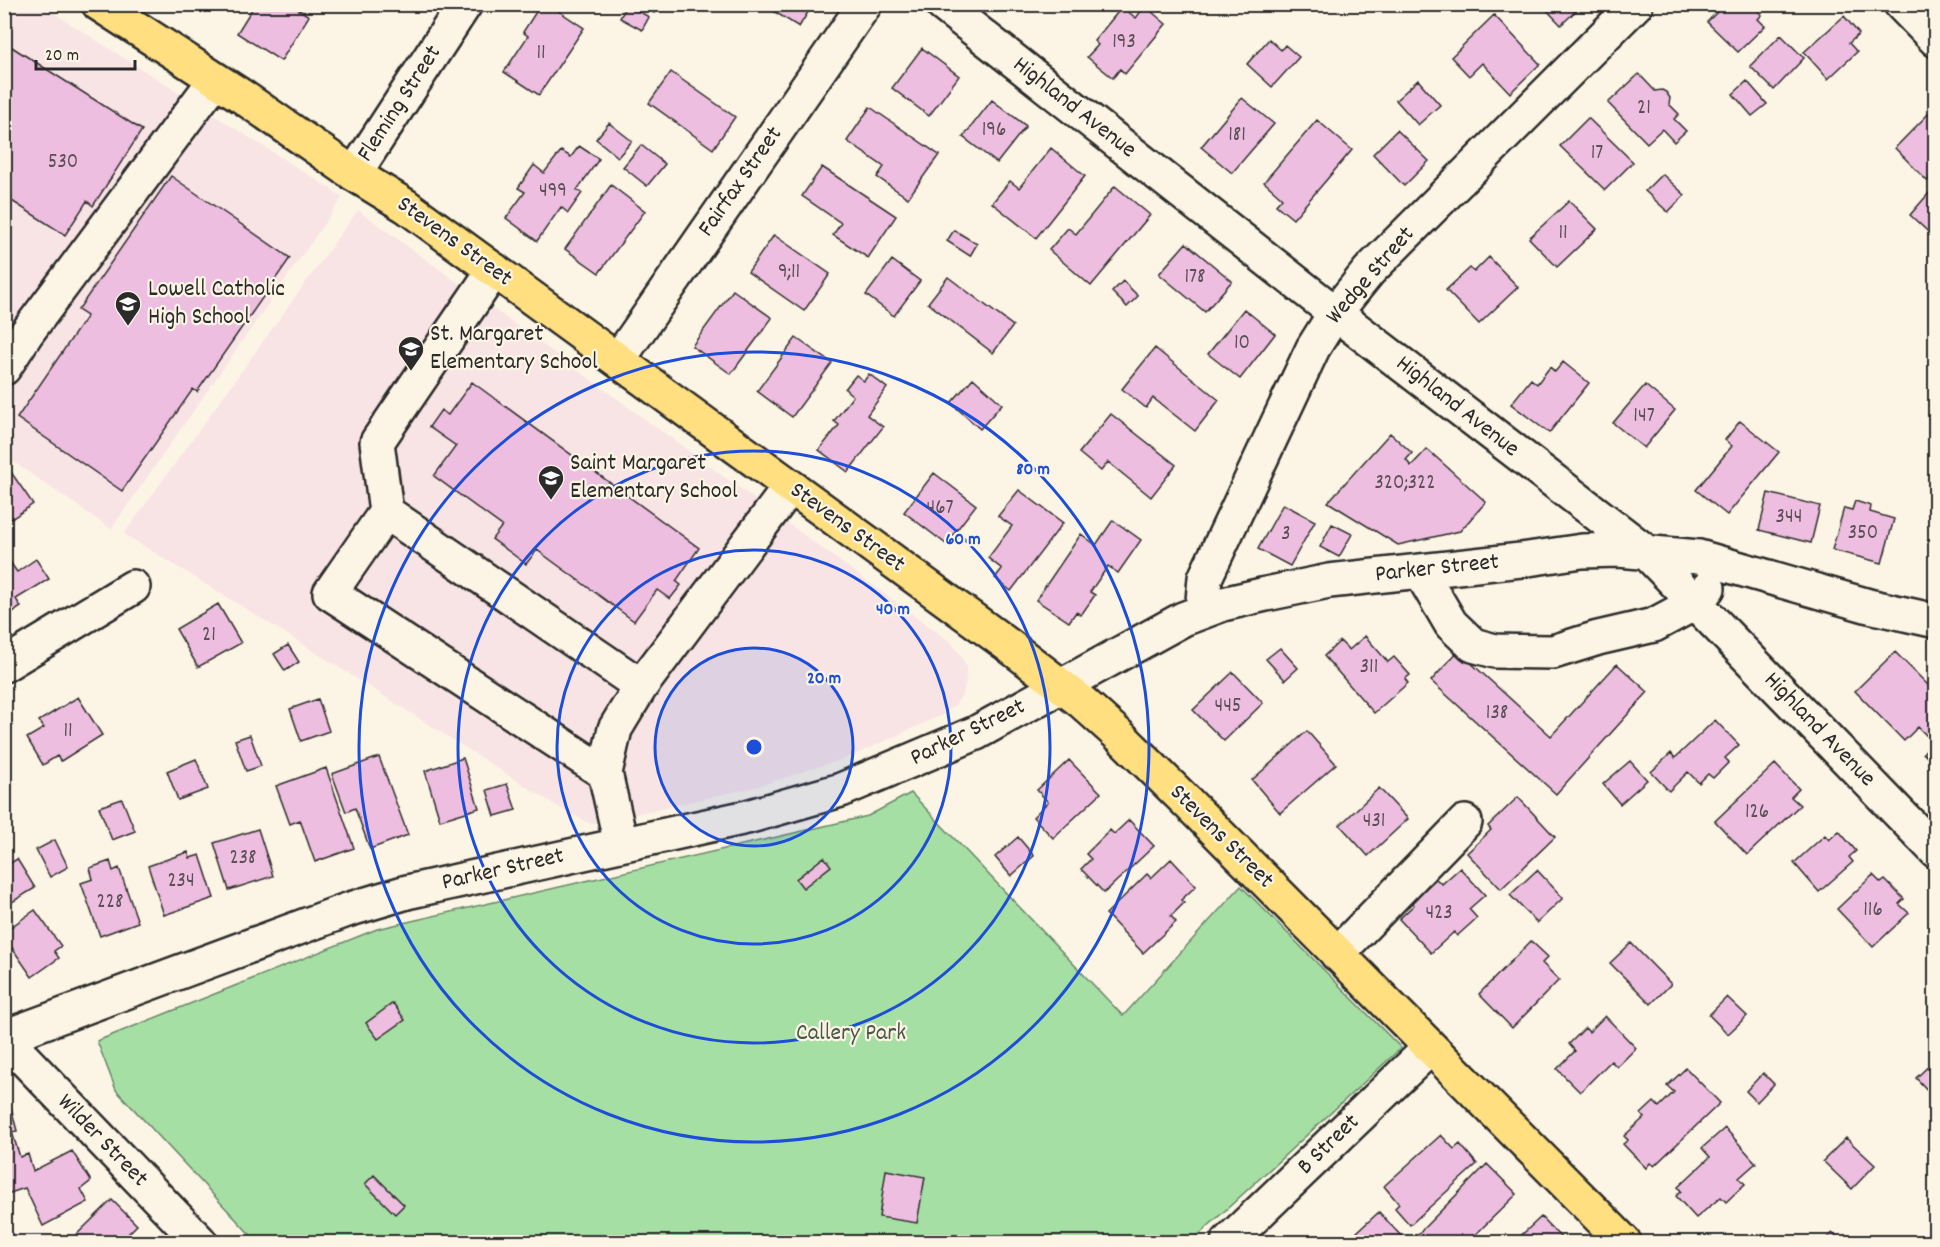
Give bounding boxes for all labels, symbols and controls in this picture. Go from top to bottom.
house number: 193 [1112,28,1136,58]
scale bar [36,33,135,71]
street label: Fleming Street [349,39,451,169]
house number: 11 [536,39,546,69]
text: 20 m [45,44,79,69]
street label: Highland Avenue [1005,49,1143,167]
house number: 21 [1637,94,1651,124]
house number: 196 [982,116,1006,146]
street label: Fairfax Street [690,120,792,244]
house number: 181 [1228,121,1246,151]
house number: 17 [1591,139,1603,169]
house number: 530 [48,148,78,178]
house number: 499 [539,177,567,207]
street label: Stevens Street [389,188,519,296]
street label: Wedge Street [1319,219,1423,333]
house number: 11 [1558,219,1568,249]
house number: 9;11 [778,258,800,288]
house number: 178 [1184,263,1206,293]
place label: Lowell Catholic High School [148,273,285,335]
school or university icon: Lowell Catholic High School [113,289,143,327]
place label: St. Margaret Elementary School [430,318,598,380]
house number: 10 [1234,329,1250,359]
school or university icon: St. Margaret Elementary School [396,334,426,372]
street label: Highland Avenue [1388,348,1526,466]
house number: 147 [1633,402,1655,432]
place label: Saint Margaret Elementary School [570,447,738,509]
text: 80 m [1016,458,1050,483]
school or university icon: Saint Margaret Elementary School [536,463,566,501]
house number: 320;322 [1375,469,1435,499]
street label: Stevens Street [782,474,912,582]
house number: 467 [926,494,954,524]
house number: 344 [1776,503,1802,533]
house number: 350 [1848,519,1878,549]
house number: 3 [1281,520,1291,550]
text: 60 m [945,528,981,553]
street label: Parker Street [1373,546,1501,592]
text: 40 m [876,598,910,623]
house number: 21 [202,621,216,651]
house number: 311 [1360,653,1378,683]
street label: Highland Avenue [1755,665,1883,795]
text: 20 m [807,667,841,692]
street label: Parker Street [905,690,1031,775]
house number: 445 [1214,692,1242,722]
house number: 138 [1486,699,1508,729]
house number: 11 [63,717,73,747]
centre of rings [744,737,764,757]
street label: Stevens Street [1161,777,1281,897]
house number: 126 [1745,798,1769,828]
house number: 431 [1363,807,1385,837]
street label: Parker Street [439,839,567,901]
house number: 238 [230,844,256,874]
house number: 234 [167,867,195,897]
house number: 228 [97,888,123,918]
house number: 116 [1863,896,1883,926]
house number: 423 [1425,899,1453,929]
park label: Callery Park [796,1017,906,1051]
street label: Wilder Street [49,1087,155,1196]
street label: B Street [1290,1107,1368,1183]

